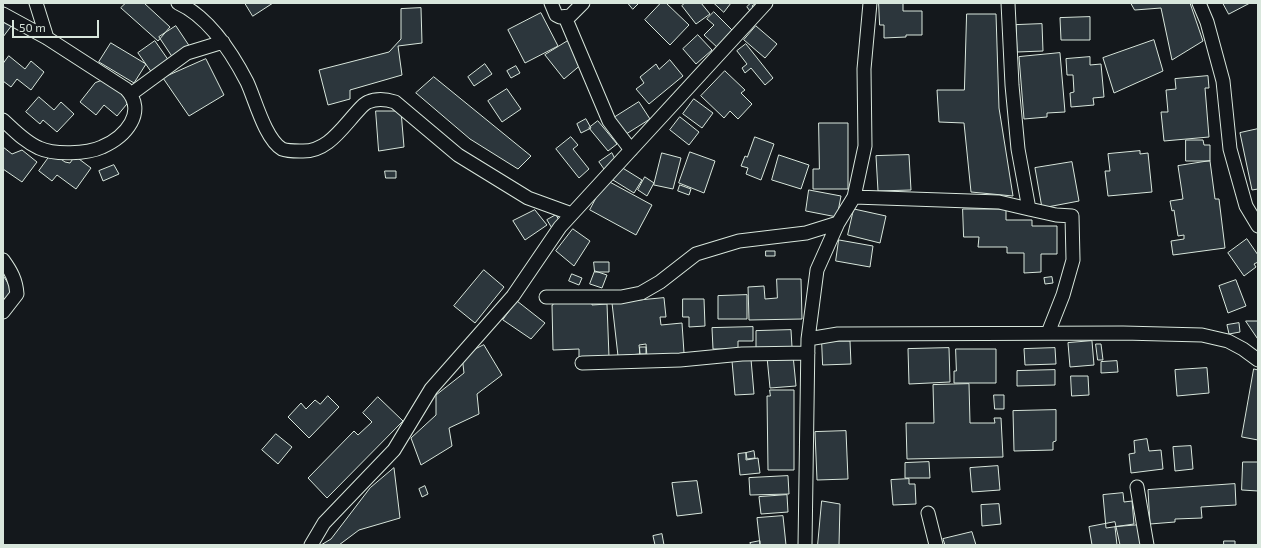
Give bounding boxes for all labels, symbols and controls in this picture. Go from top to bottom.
scale bar [14,12,101,38]
text: 50 m [19,20,46,34]

